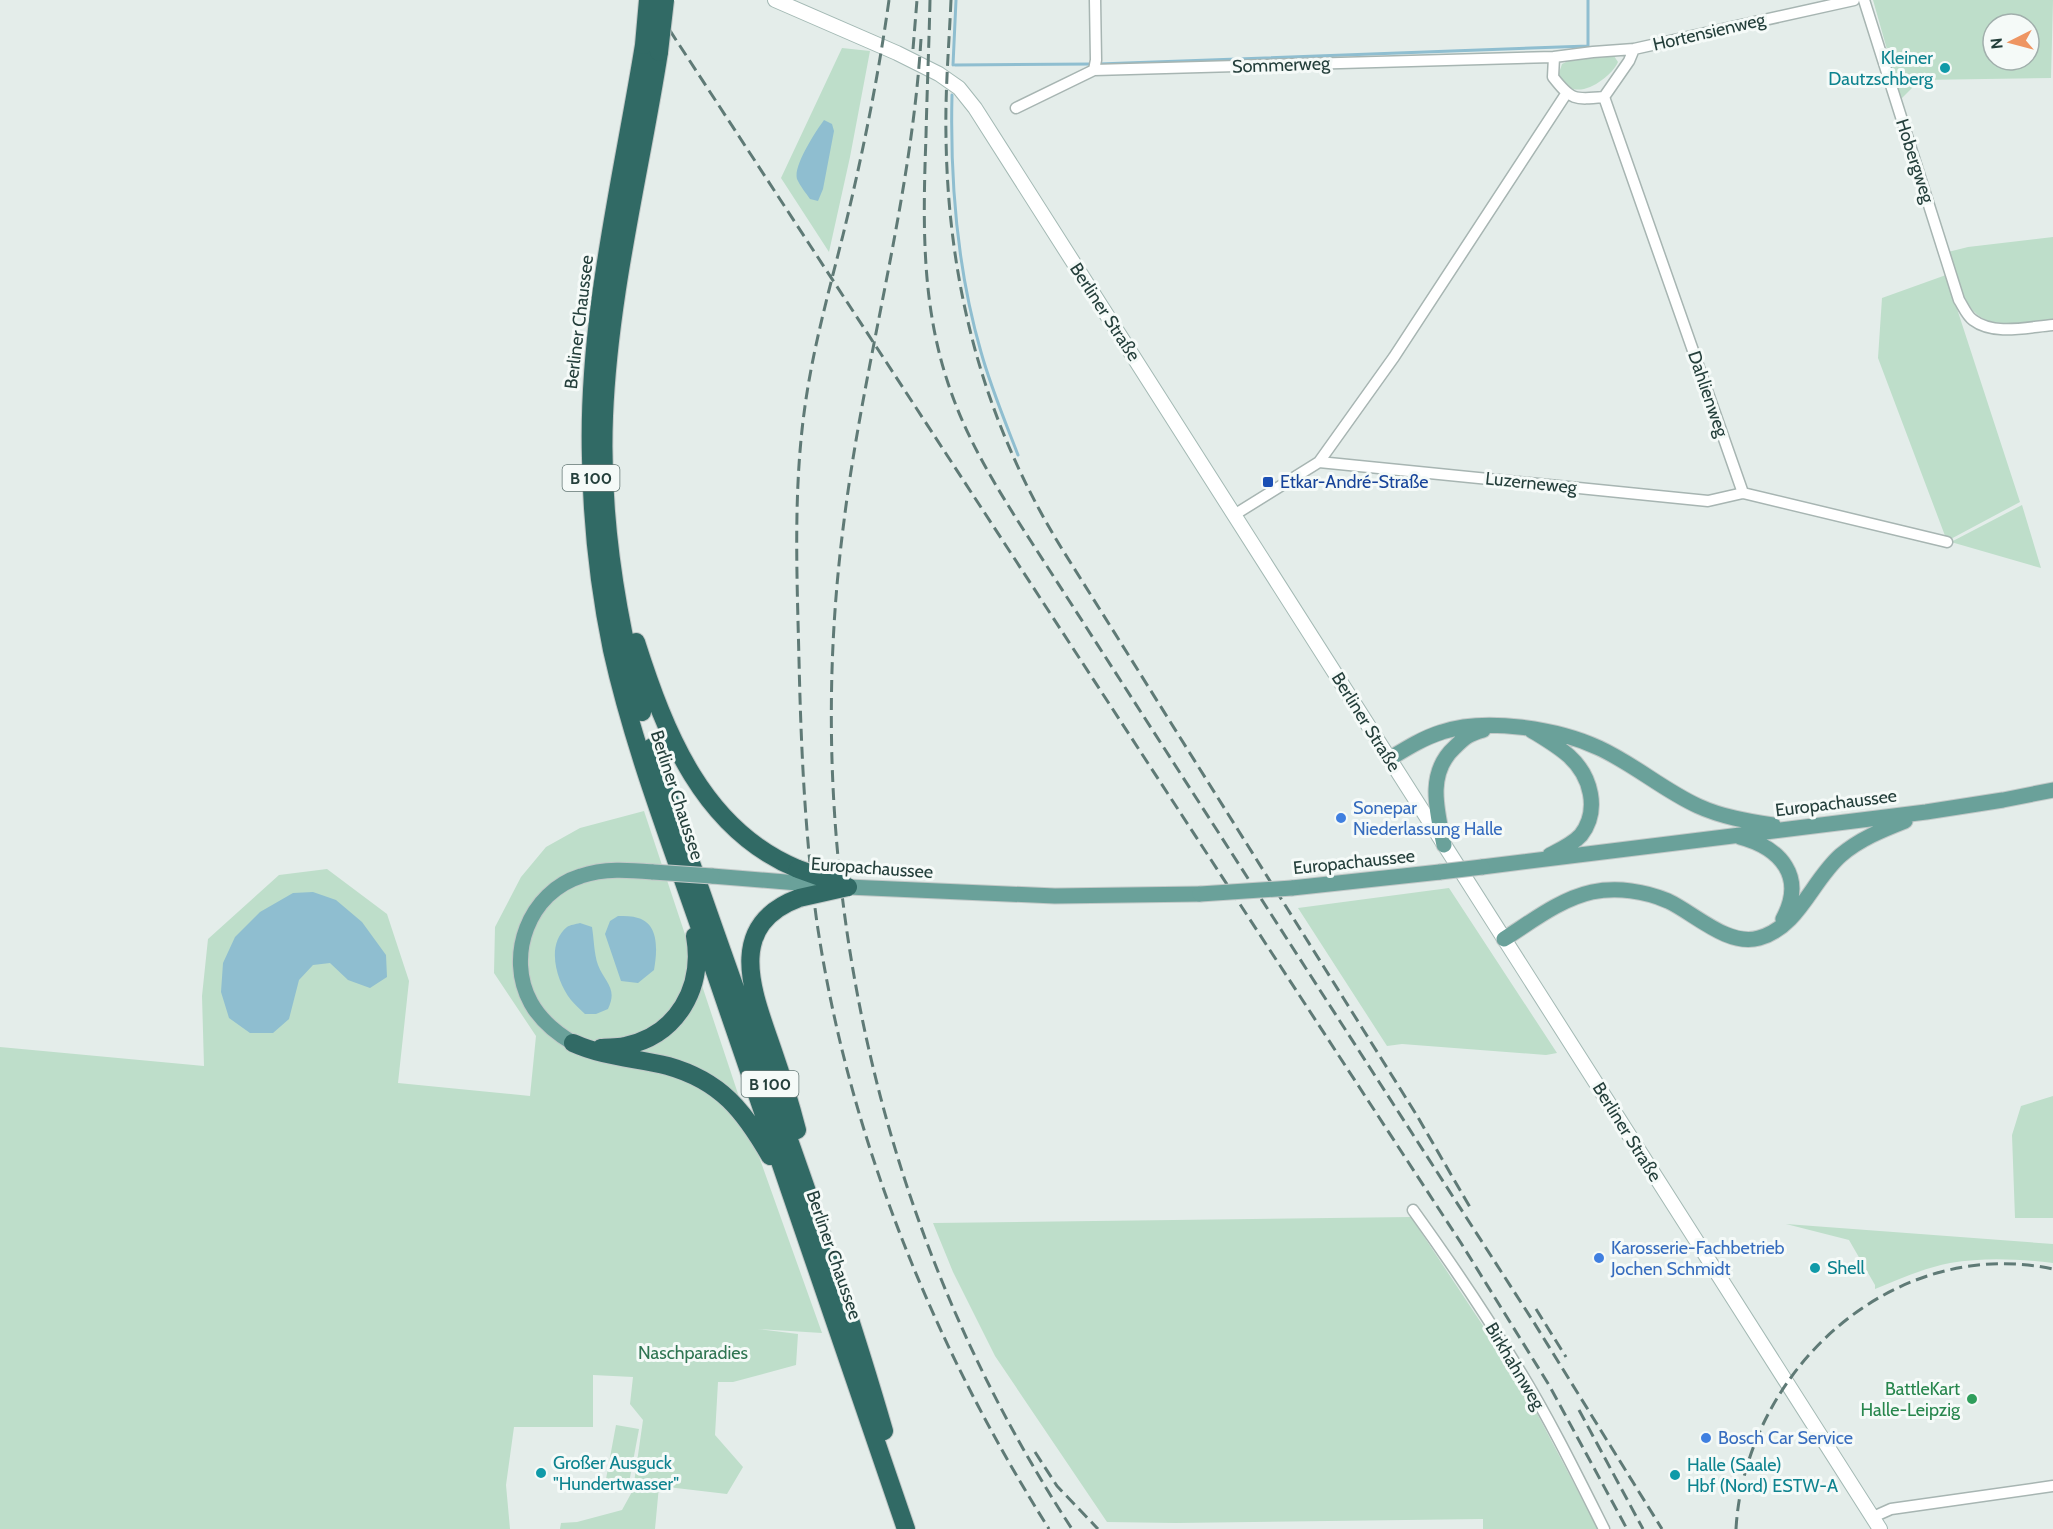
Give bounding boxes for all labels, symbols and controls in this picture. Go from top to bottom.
street label: Hortensienweg [1651,8,1768,56]
north arrow [1981,12,2041,72]
text: N [1987,37,2007,50]
place label: Kleiner Dautzschberg [1828,47,1934,90]
street label: Sommerweg [1232,52,1331,78]
marker: Kleiner Dautzschberg [1938,61,1952,75]
street label: Hobergweg [1891,116,1939,207]
street label: Berliner Chaussee [560,254,598,390]
street label: Berliner Straße [1065,259,1145,365]
street label: Dahlienweg [1683,348,1733,441]
road number: B 100 [562,465,620,491]
street label: Luzerneweg [1484,467,1579,499]
place label: Etkar-André-Straße [1280,471,1429,493]
marker: Etkar-André-Straße [1261,475,1275,489]
street label: Berliner Straße [1327,668,1405,776]
street label: Berliner Chaussee [646,727,708,863]
street label: Europachaussee [1774,785,1898,821]
place label: Sonepar Niederlassung Halle [1353,797,1503,840]
marker: Sonepar Niederlassung Halle [1334,811,1348,825]
street label: Europachaussee [1292,845,1416,879]
street label: Europachaussee [810,853,934,883]
road number: B 100 [742,1071,798,1097]
street label: Berliner Straße [1588,1078,1666,1186]
street label: Berliner Chaussee [802,1188,866,1322]
place label: Karosserie-Fachbetrieb Jochen Schmidt [1610,1237,1785,1280]
marker: Karosserie-Fachbetrieb Jochen Schmidt [1592,1251,1606,1265]
place label: Shell [1827,1257,1866,1279]
marker: Shell [1808,1261,1822,1275]
street label: Birkhahnweg [1480,1319,1550,1414]
park label: Naschparadies [638,1342,748,1364]
place label: BattleKart Halle-Leipzig [1861,1378,1961,1421]
marker: BattleKart Halle-Leipzig [1965,1392,1979,1406]
place label: Bosch Car Service [1718,1427,1853,1449]
marker: Bosch Car Service [1699,1431,1713,1445]
place label: Großer Ausguck "Hundertwasser" [553,1452,679,1495]
place label: Halle (Saale) Hbf (Nord) ESTW-A [1687,1454,1838,1497]
marker: Großer Ausguck "Hundertwasser" [534,1466,548,1480]
marker: Halle (Saale) Hbf (Nord) ESTW-A [1668,1468,1682,1482]

